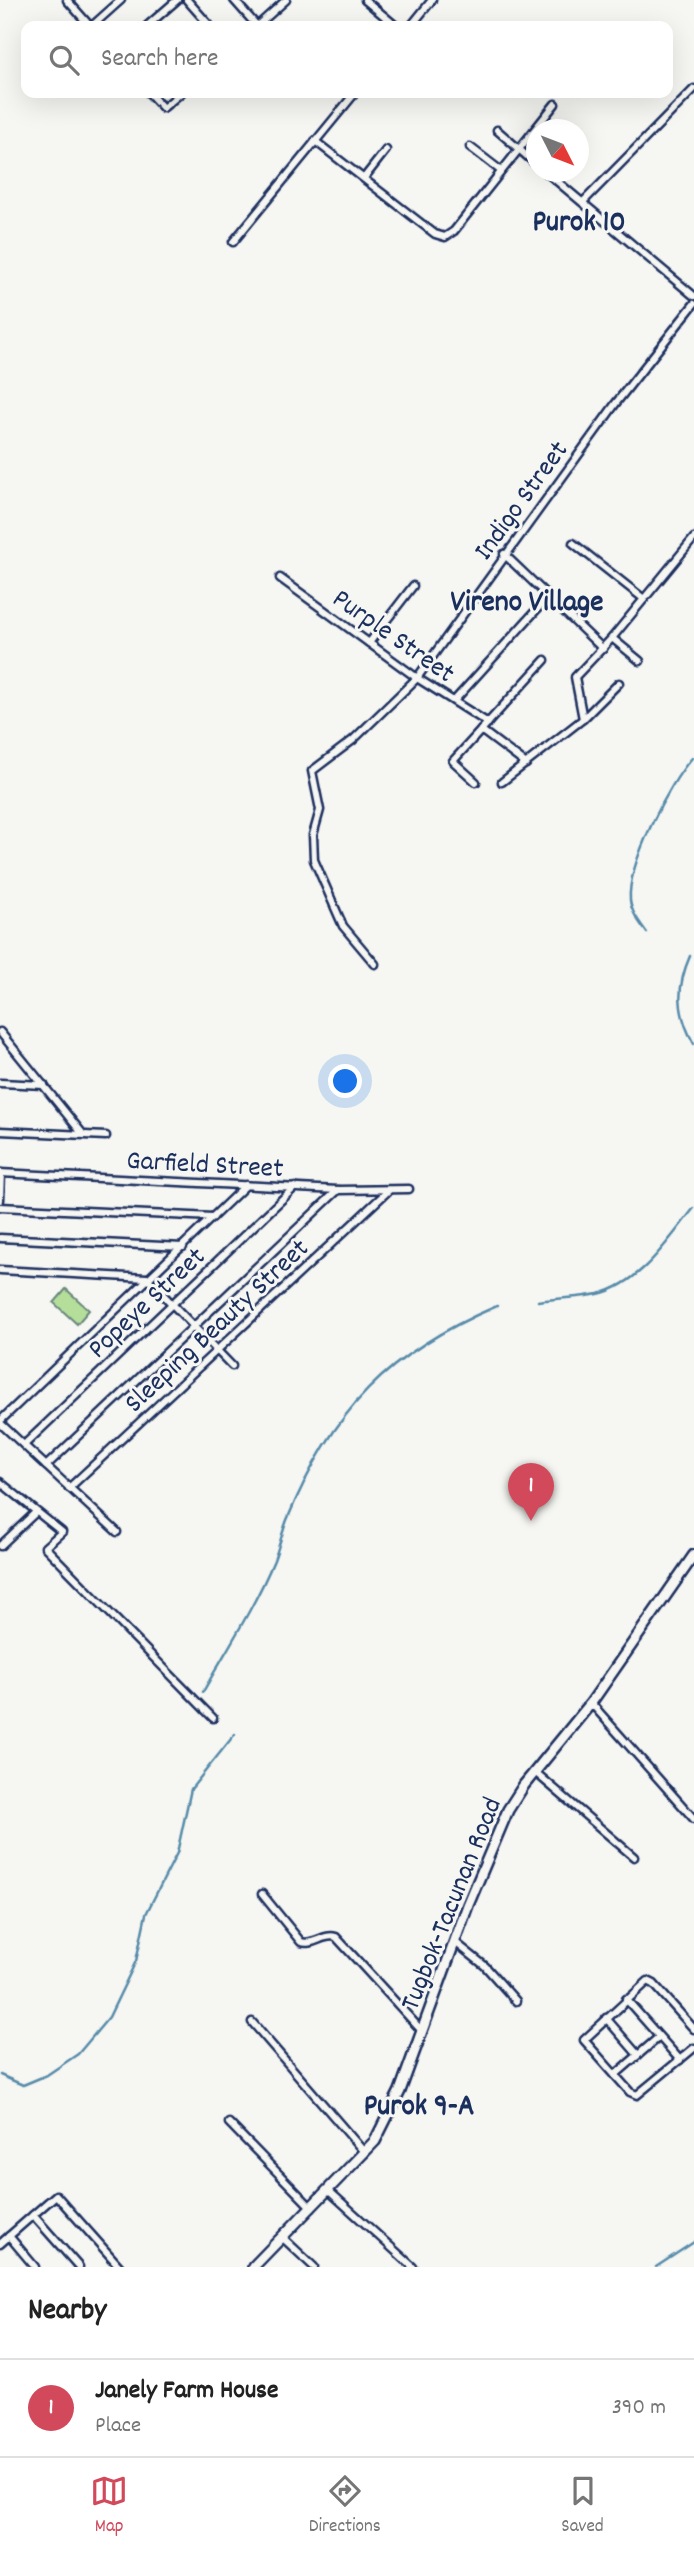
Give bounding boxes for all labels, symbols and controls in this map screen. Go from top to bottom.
search box [21,21,673,98]
icon: search [45,41,83,79]
text: Search here [101,41,219,78]
north arrow [526,119,589,182]
district label: Purok 10 [532,203,626,246]
street label: Indigo Street [466,434,580,570]
street label: Purple Street [323,581,462,695]
district label: Vireno Village [451,583,603,626]
your location [328,1064,362,1098]
street label: Garfield Street [125,1143,284,1191]
street label: Sleeping Beauty Street [117,1231,320,1424]
street label: Popeye Street [80,1239,216,1370]
pin: 1 [508,1463,554,1521]
street label: Tugbok-Tacunan Road [393,1792,515,2017]
district label: Purok 9-A [364,2087,474,2130]
text: Nearby [28,2291,106,2334]
text: Janely Farm House [95,2373,279,2410]
text: 1 [48,2392,54,2425]
text: 390 m [612,2392,666,2425]
text: Place [95,2410,141,2443]
tab: Map [90,2472,128,2541]
tab: Directions [309,2472,381,2541]
tab: Saved [561,2472,604,2541]

